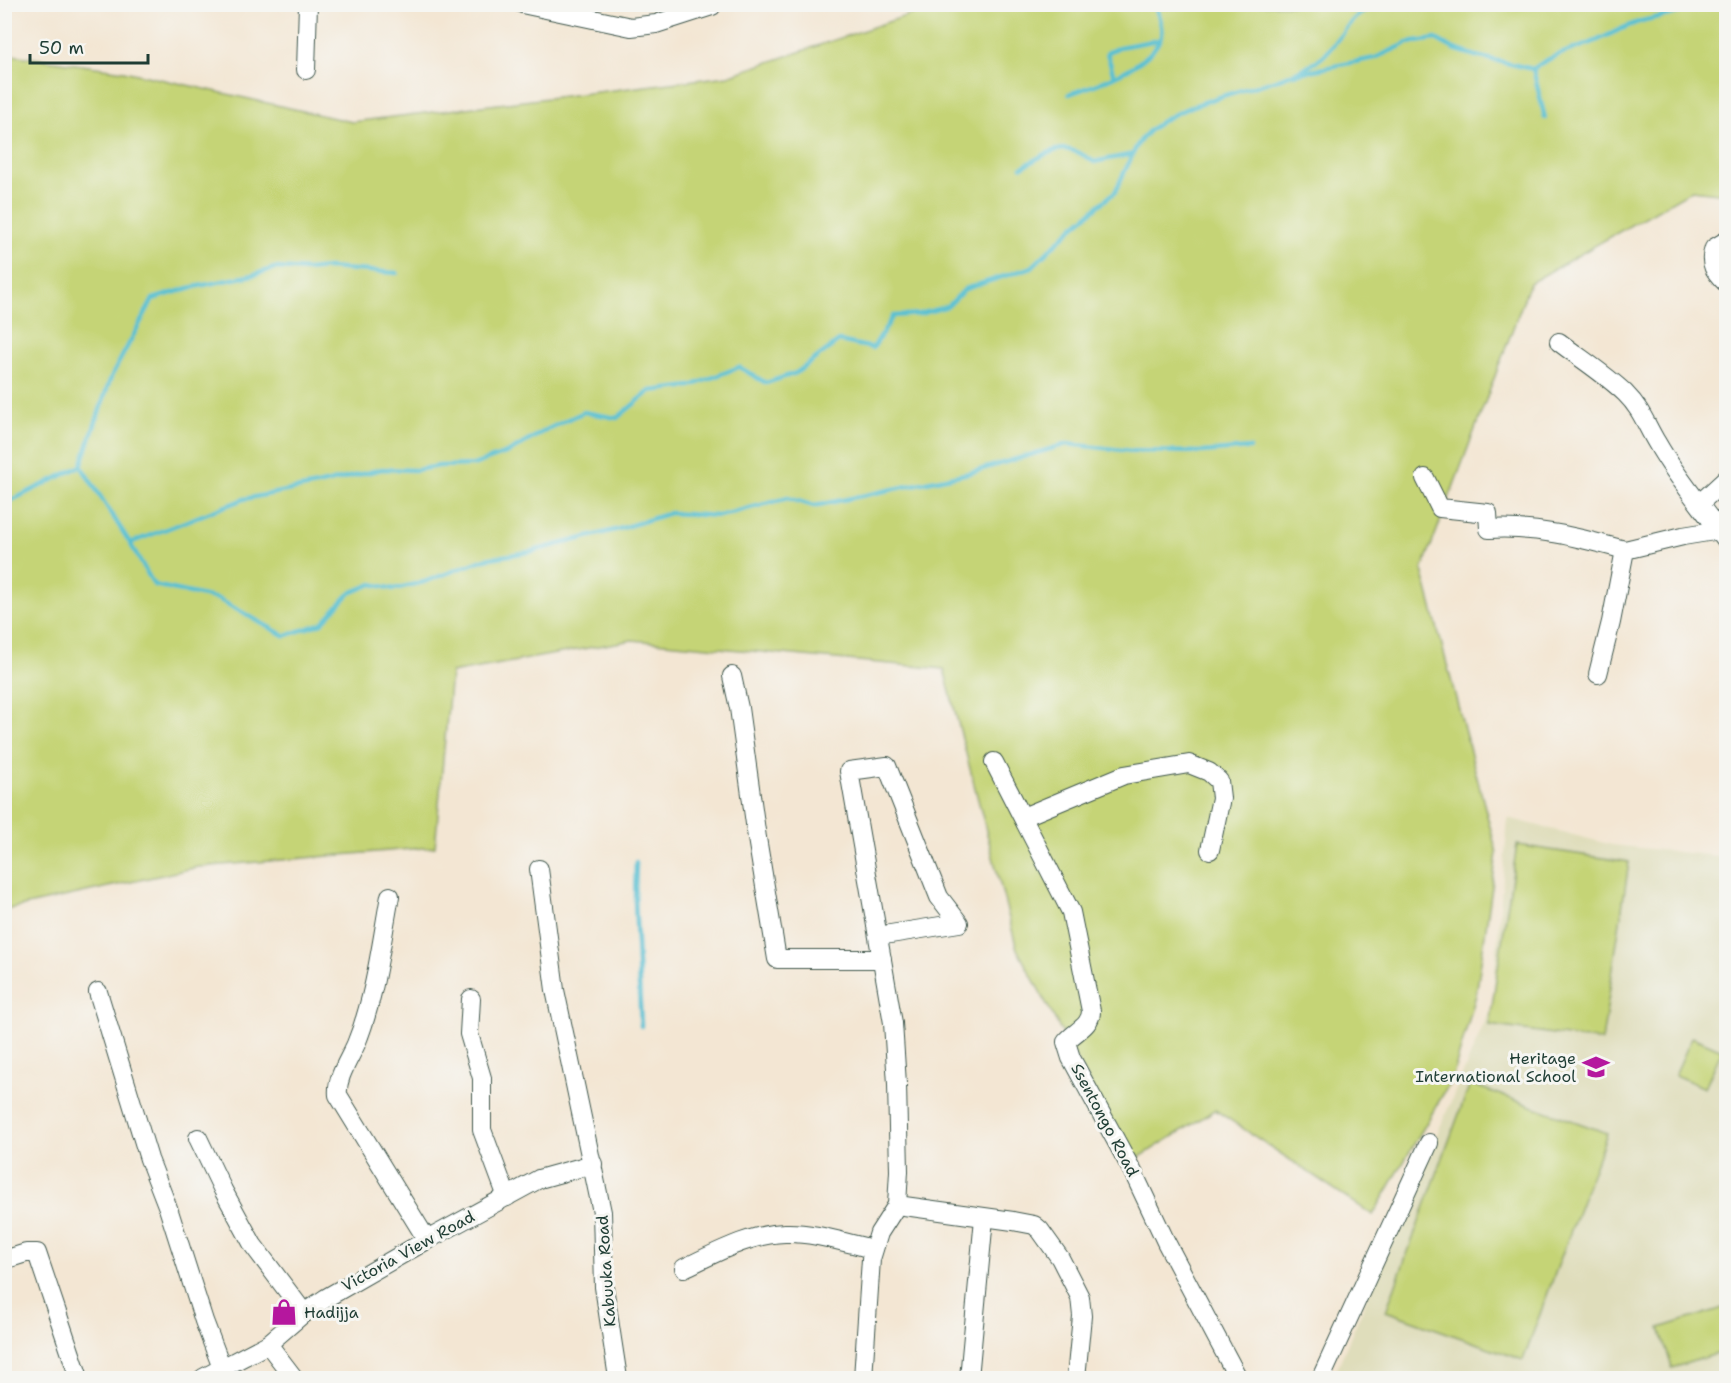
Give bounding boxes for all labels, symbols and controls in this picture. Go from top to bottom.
scale bar [30,27,148,65]
text: 50 m [39,36,84,60]
place label: Heritage International School [1415,1048,1576,1087]
school or university icon: Heritage International School [1581,1052,1611,1082]
street label: Ssentongo Road [1066,1060,1144,1180]
street label: Victoria View Road [338,1206,478,1296]
street label: Kabuuka Road [592,1214,620,1328]
shop icon: Hadijja [269,1297,299,1327]
place label: Hadijja [304,1302,359,1323]

